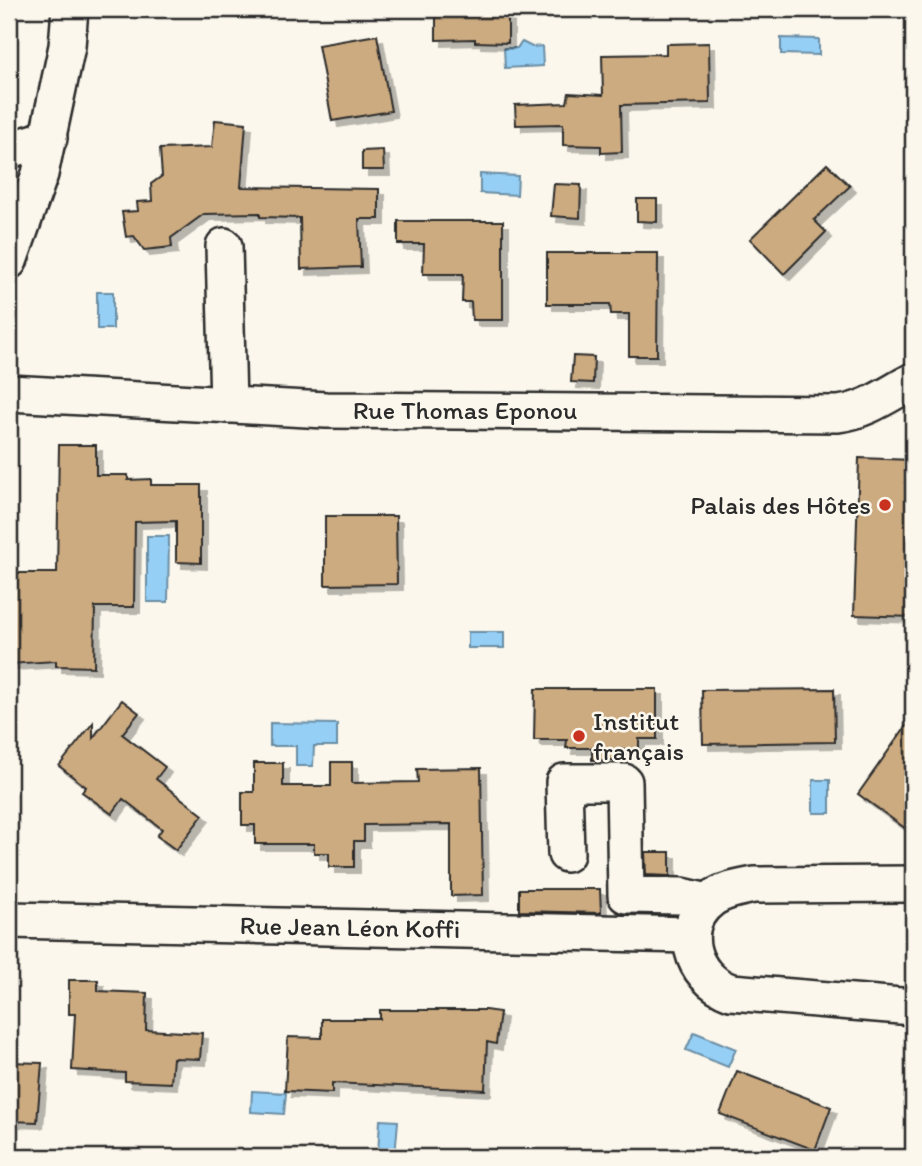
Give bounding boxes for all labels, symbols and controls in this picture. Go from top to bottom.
street label: Rue Thomas Eponou [353,394,577,426]
place label: Palais des Hôtes [690,489,871,521]
marker: Palais des Hôtes [877,497,893,513]
place label: Institut français [593,705,684,767]
marker: Institut français [571,728,587,744]
street label: Rue Jean Léon Koffi [239,909,461,945]

